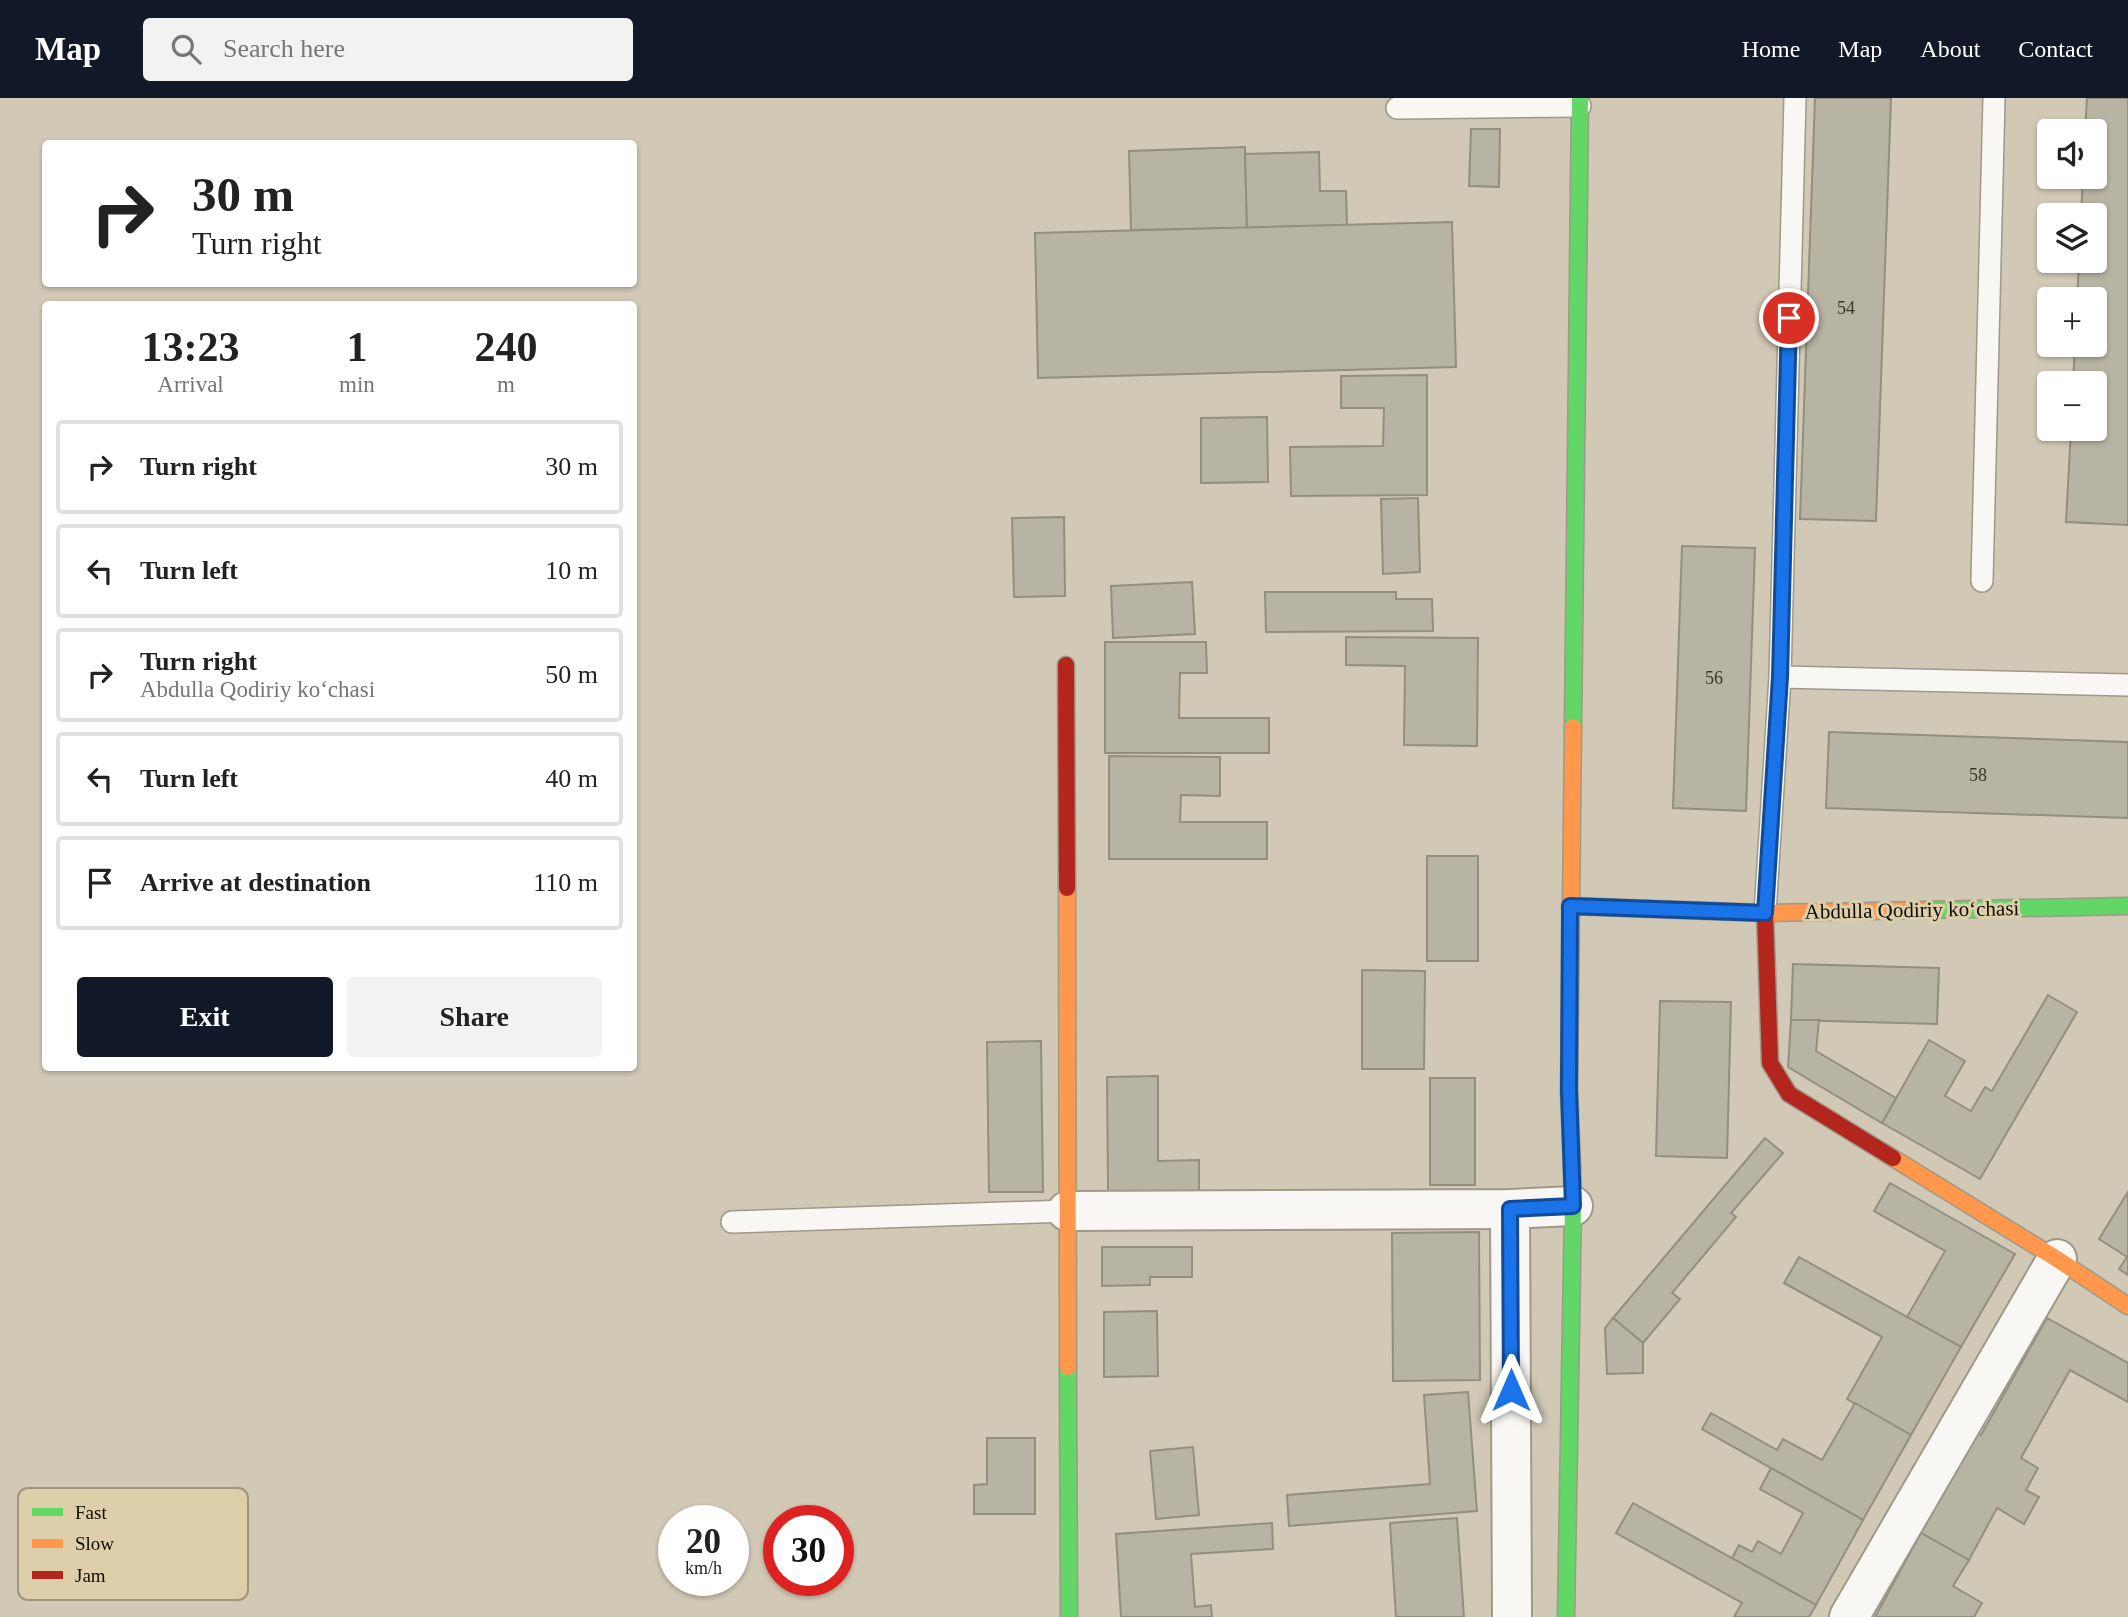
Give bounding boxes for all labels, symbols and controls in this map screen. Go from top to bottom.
search box [143,18,633,81]
icon: search [167,30,205,68]
text: Map [35,31,101,67]
text: Search here [223,34,345,63]
text: Home [1742,36,1800,62]
text: Map [1838,36,1882,62]
text: About [1920,36,1980,62]
text: Contact [2018,36,2093,62]
map controls [2037,119,2107,441]
button: sound [2037,119,2107,189]
text: 30 m [192,167,294,222]
icon: right [77,168,168,259]
button: layers [2037,203,2107,273]
text: Turn right [192,225,322,261]
button: + [2037,287,2107,357]
pin [1759,288,1819,348]
house number: 54 [1837,298,1855,318]
icon: arrive [1770,299,1808,337]
text: 13:23 [142,324,240,370]
text: 1 [346,324,367,370]
text: 240 [474,324,537,370]
button: − [2037,371,2107,441]
text: Arrival [157,372,224,397]
text: min [339,372,375,397]
text: m [497,372,515,397]
icon: right [81,448,119,486]
text: Turn right [140,452,257,481]
text: 30 m [545,452,598,481]
icon: left [81,552,119,590]
text: Turn left [140,556,238,585]
text: 10 m [545,556,598,585]
text: Turn right [140,647,257,676]
icon: right [81,656,119,694]
text: 50 m [545,660,598,689]
house number: 56 [1705,668,1723,688]
text: Abdulla Qodiriy koʻchasi [140,677,375,702]
icon: left [81,760,119,798]
text: Turn left [140,764,238,793]
text: 40 m [545,764,598,793]
house number: 58 [1969,765,1987,785]
icon: arrive [81,864,119,902]
text: Arrive at destination [140,868,371,897]
text: 110 m [533,868,598,897]
street label: Abdulla Qodiriy koʻchasi [1804,896,2020,924]
button: Exit [77,977,333,1057]
button: Share [347,977,602,1057]
position arrow [1474,1353,1548,1427]
legend [18,1488,248,1600]
text: Fast [75,1502,107,1523]
speed limit sign: 30 [763,1505,854,1596]
text: 20 [686,1522,721,1561]
text: Slow [75,1533,114,1554]
text: km/h [685,1558,722,1578]
text: Jam [75,1565,106,1586]

